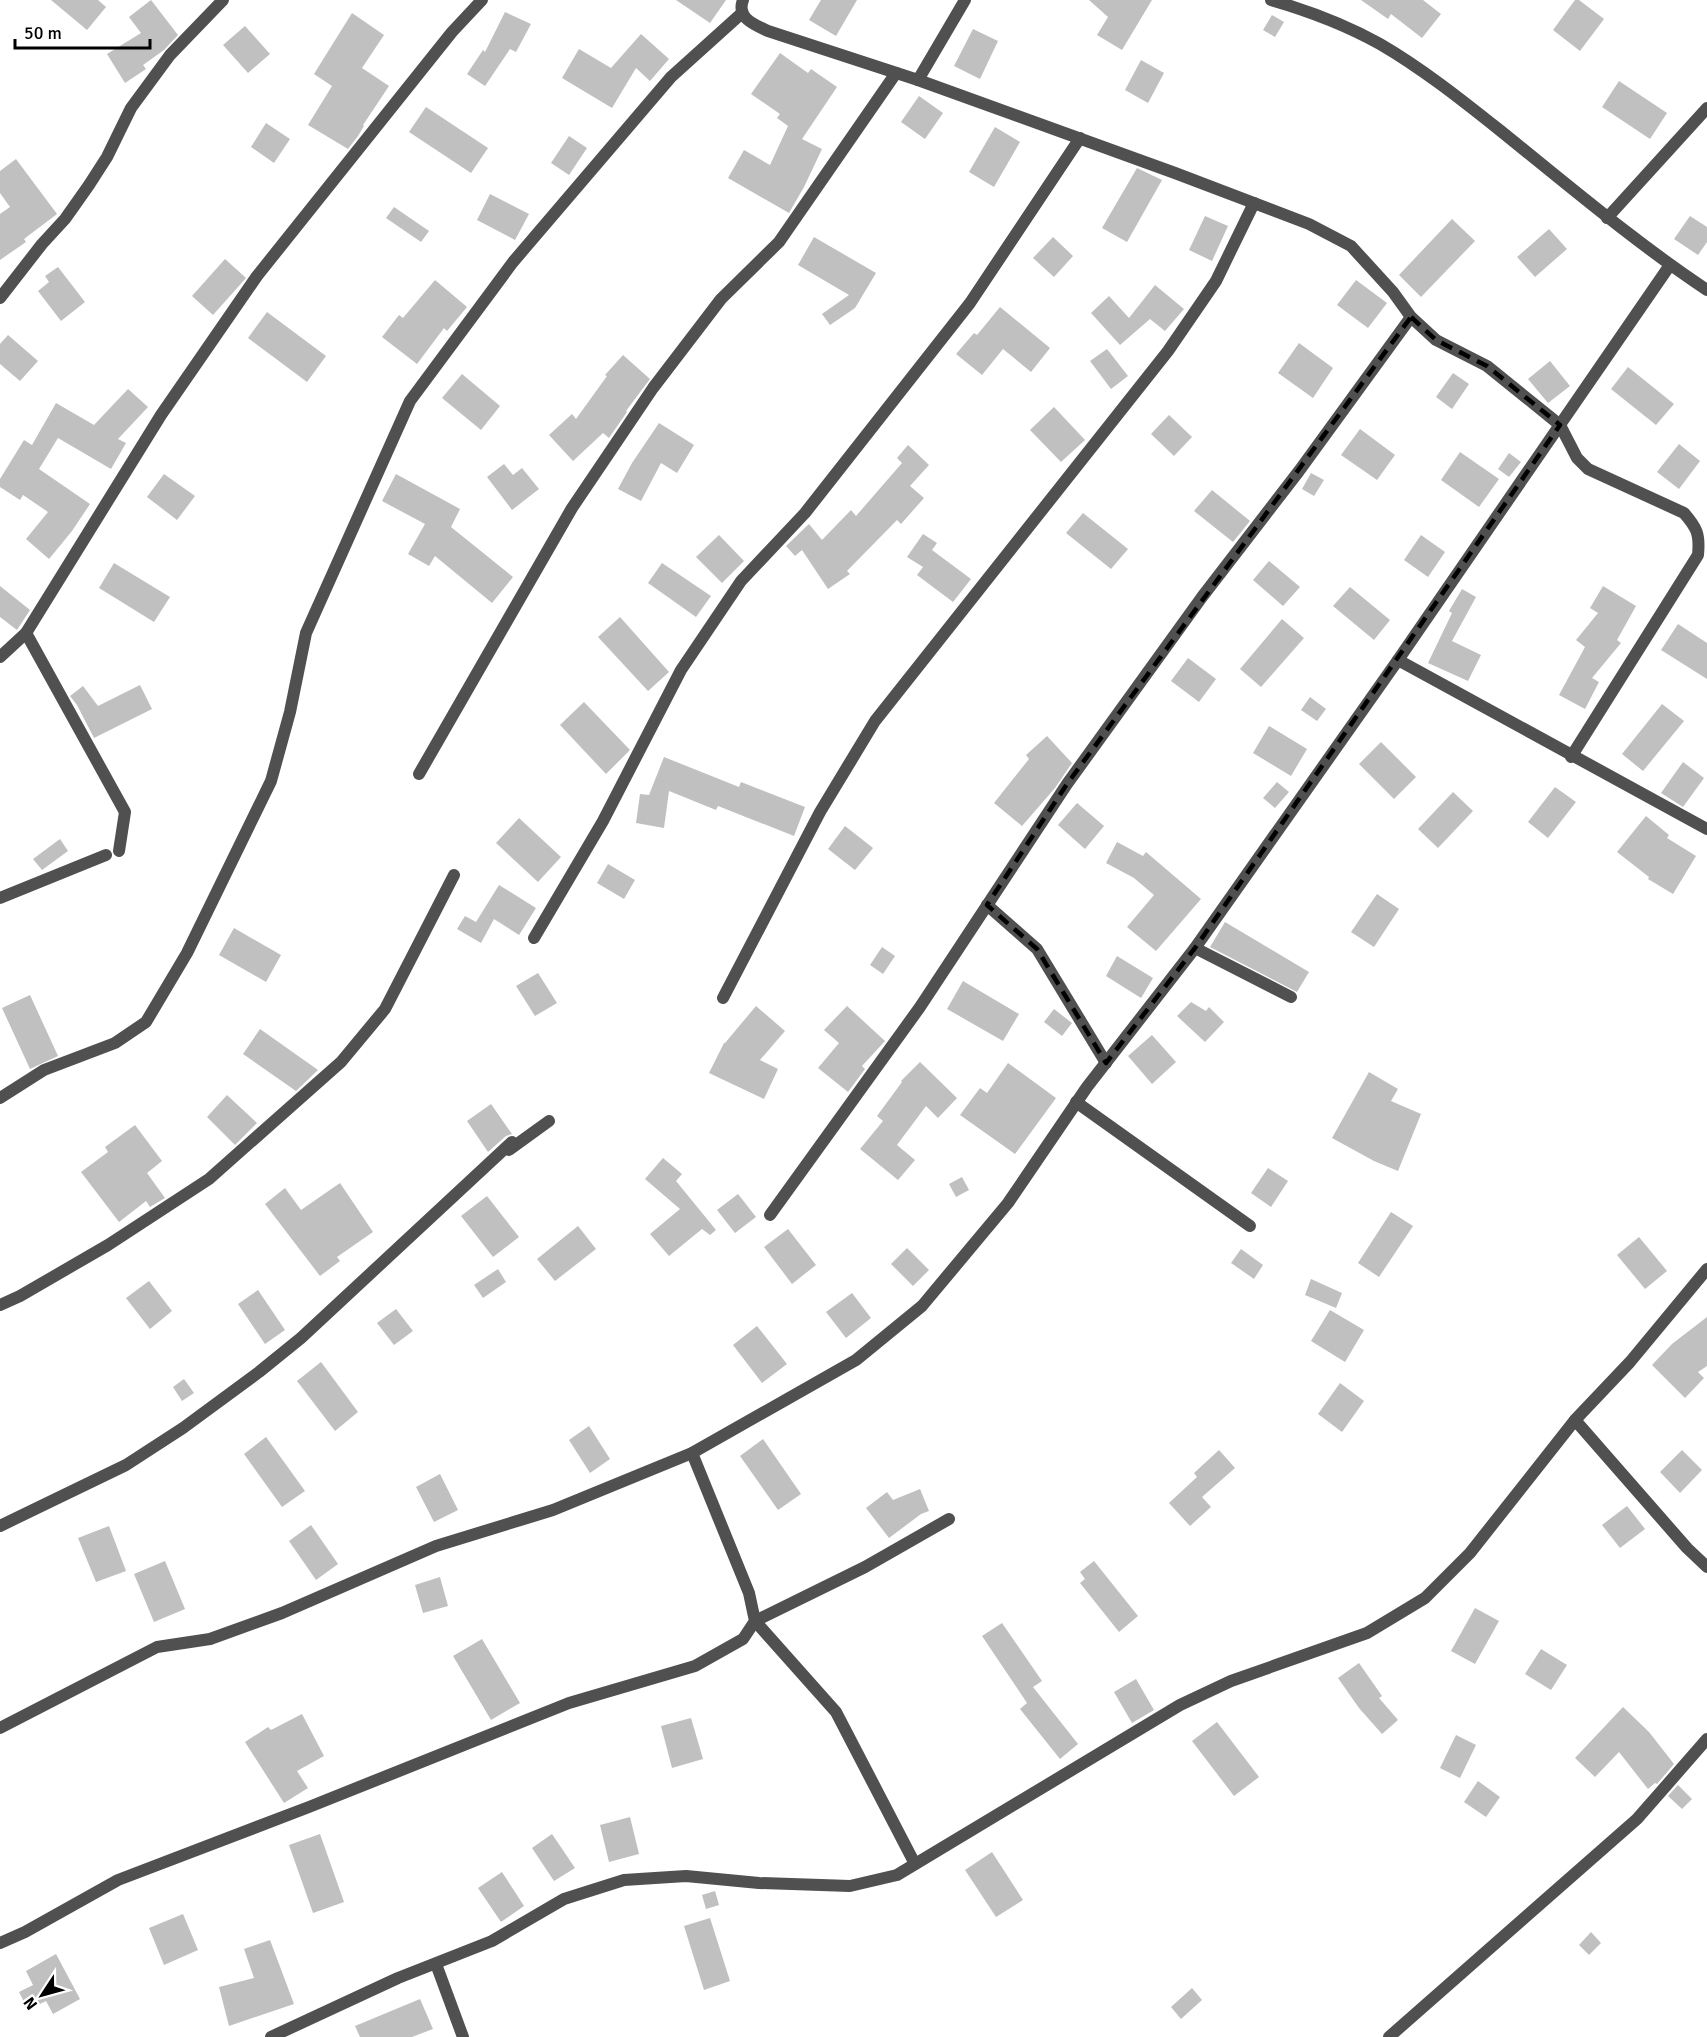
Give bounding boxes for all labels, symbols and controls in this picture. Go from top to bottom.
scale bar [15,12,150,50]
text: 50 m [24,22,62,44]
north arrow [12,1965,72,2025]
text: N [19,1993,42,2014]

